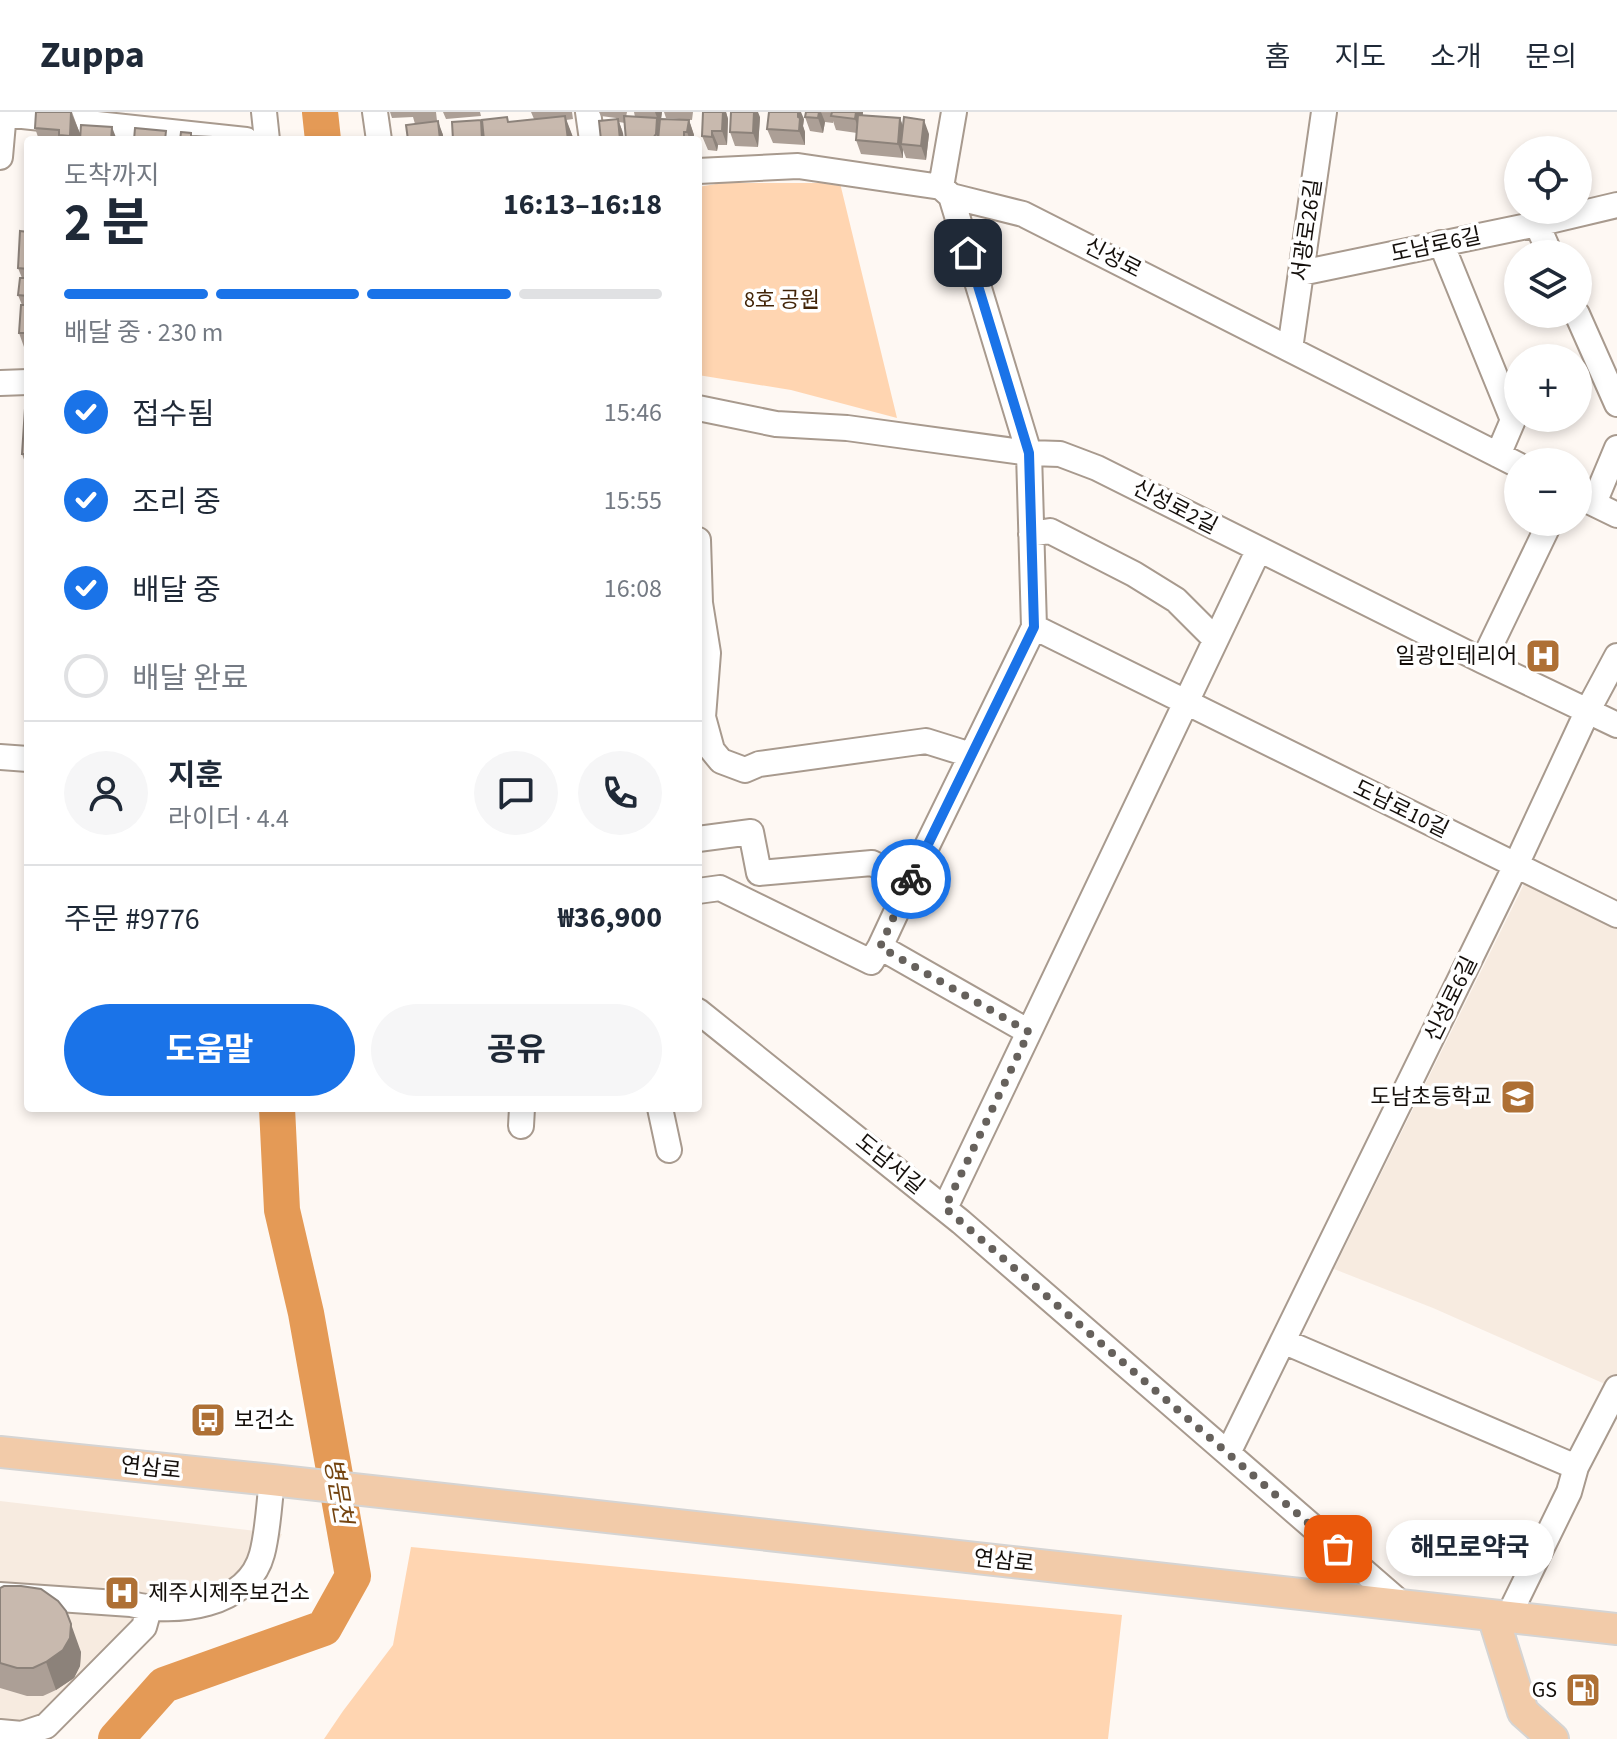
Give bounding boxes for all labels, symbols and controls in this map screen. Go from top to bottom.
text: Zuppa [40,28,145,82]
text: 홈 [1265,37,1290,77]
text: 지도 [1334,37,1386,77]
text: 소개 [1430,37,1481,77]
text: 문의 [1525,37,1577,77]
map controls [1504,136,1592,536]
button: locate [1504,136,1592,224]
text: 도착까지 [64,157,160,194]
street label: 서광로26길 [1284,177,1330,283]
text: 16:13–16:18 [503,183,662,226]
text: 2 분 [64,187,150,261]
pin [934,219,1002,287]
street label: 도남로6길 [1388,220,1484,270]
street label: 신성로 [1079,230,1147,286]
icon: home [946,231,990,275]
button: layers [1504,240,1592,328]
park label: 8호 공원 [744,284,820,316]
text: 배달 중 · 230 m [64,314,223,351]
button: + [1504,344,1592,432]
icon: check [64,390,108,434]
text: 접수됨 [132,393,215,436]
text: 15:46 [604,394,662,431]
button: − [1504,448,1592,536]
street label: 신성로2길 [1127,472,1223,542]
icon: check [64,478,108,522]
text: 조리 중 [132,481,221,524]
text: 15:55 [604,482,662,519]
icon: check [64,566,108,610]
text: 배달 중 [132,569,221,612]
text: 16:08 [604,570,662,607]
hospital icon: 일광인테리어 [1524,637,1562,675]
place label: 일광인테리어 [1396,640,1517,672]
text: 배달 완료 [132,657,248,700]
button: person [64,751,148,835]
button: chat [474,751,558,835]
button: phone [578,751,662,835]
text: 지훈 [168,754,223,797]
street label: 도남로10길 [1348,772,1454,846]
text: 라이더 · 4.4 [168,800,289,837]
courier [871,839,951,919]
icon: bike [889,857,933,901]
text: ₩36,900 [558,896,662,939]
text: 주문 #9776 [64,898,200,941]
street label: 신성로6길 [1416,951,1486,1047]
button: 도움말 [64,1004,355,1096]
button: 공유 [371,1004,662,1096]
school or university icon: 도남초등학교 [1499,1078,1537,1116]
place label: 도남초등학교 [1371,1081,1492,1113]
street label: 도남서길 [848,1126,932,1202]
bus stop icon: 보건소 [189,1401,227,1439]
place label: 보건소 [234,1404,295,1436]
street label: 연삼로 [119,1449,183,1487]
water label: 병문천 [315,1455,361,1530]
pin [1304,1515,1372,1583]
callout: 해모로약국 [1386,1521,1554,1577]
icon: bag [1316,1527,1360,1571]
text: 해모로약국 [1410,1529,1530,1566]
street label: 연삼로 [972,1542,1036,1580]
hospital icon: 제주시제주보건소 [103,1574,141,1612]
place label: 제주시제주보건소 [148,1577,310,1609]
fuel station icon: GS [1564,1671,1602,1709]
place label: GS [1532,1674,1557,1706]

